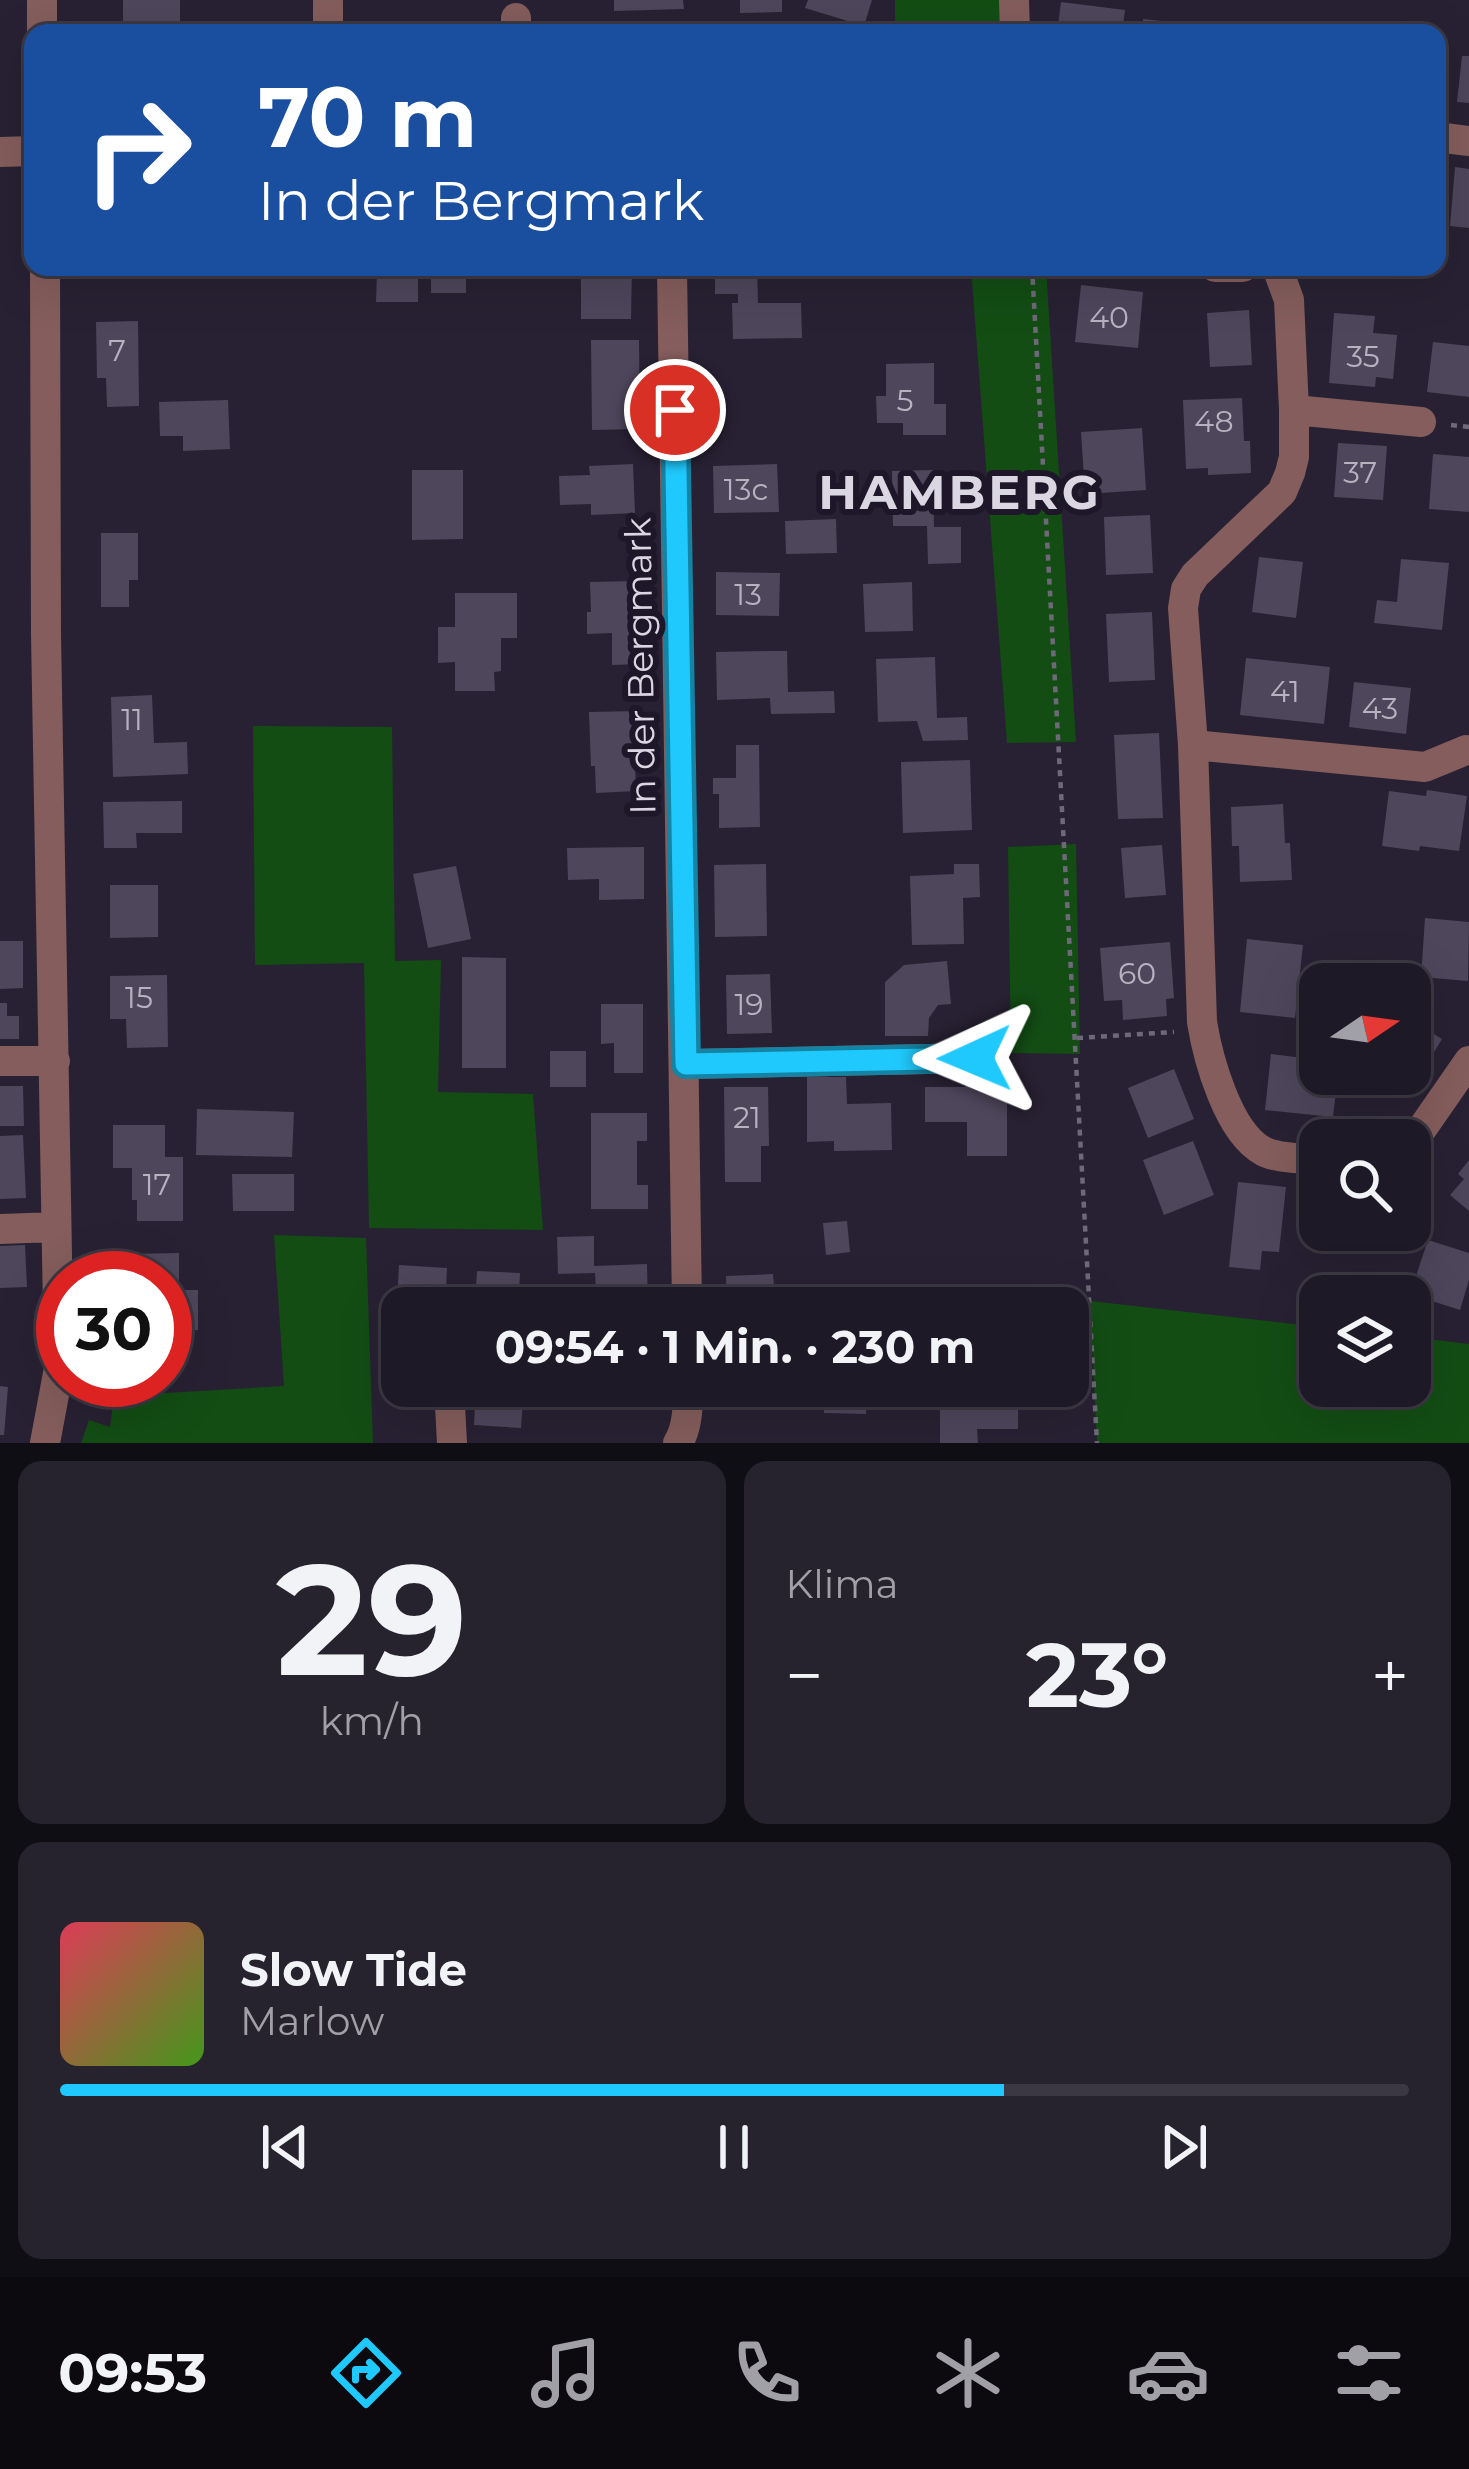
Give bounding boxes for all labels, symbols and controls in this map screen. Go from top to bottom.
text: 70 m [258,66,477,168]
icon: right [60,72,216,228]
text: In der Bergmark [258,168,704,234]
house number: 40 [1089,299,1129,336]
house number: 7 [108,332,126,369]
house number: 35 [1346,338,1380,375]
pin [624,359,726,461]
icon: arrive [642,377,708,443]
house number: 5 [897,382,913,419]
house number: 48 [1194,403,1234,440]
house number: 37 [1343,454,1377,491]
district label: HAMBERG [818,463,1102,521]
house number: 13c [724,471,768,508]
street label: In der Bergmark [615,517,665,815]
house number: 13 [734,576,762,613]
house number: 41 [1270,673,1300,710]
house number: 43 [1362,690,1398,727]
house number: 11 [121,701,143,738]
house number: 60 [1118,955,1156,992]
north arrow [1299,963,1431,1095]
map controls [1299,963,1431,1407]
house number: 15 [125,979,153,1016]
house number: 19 [734,986,764,1023]
position arrow [912,995,1038,1121]
house number: 21 [733,1099,761,1136]
button: search [1299,1119,1431,1251]
house number: 17 [143,1166,171,1203]
speed limit sign: 30 [36,1251,192,1407]
button: layers [1299,1275,1431,1407]
text: 09:54 · 1 Min. · 230 m [495,1319,975,1374]
text: 29 [276,1524,467,1714]
text: Klima [786,1560,899,1608]
text: 23° [1026,1620,1169,1730]
text: − [786,1635,823,1716]
text: + [1371,1635,1409,1716]
text: km/h [320,1697,424,1745]
text: Slow Tide [240,1942,467,1997]
text: Marlow [240,1997,384,2045]
icon: previous [252,2114,318,2180]
icon: pause [701,2114,767,2180]
icon: next [1151,2114,1217,2180]
icon: directions [324,2331,408,2415]
icon: music [524,2331,608,2415]
icon: phone [725,2331,809,2415]
icon: climate [926,2331,1010,2415]
icon: car [1126,2331,1210,2415]
icon: filters [1327,2331,1411,2415]
text: 09:53 [58,2340,207,2406]

